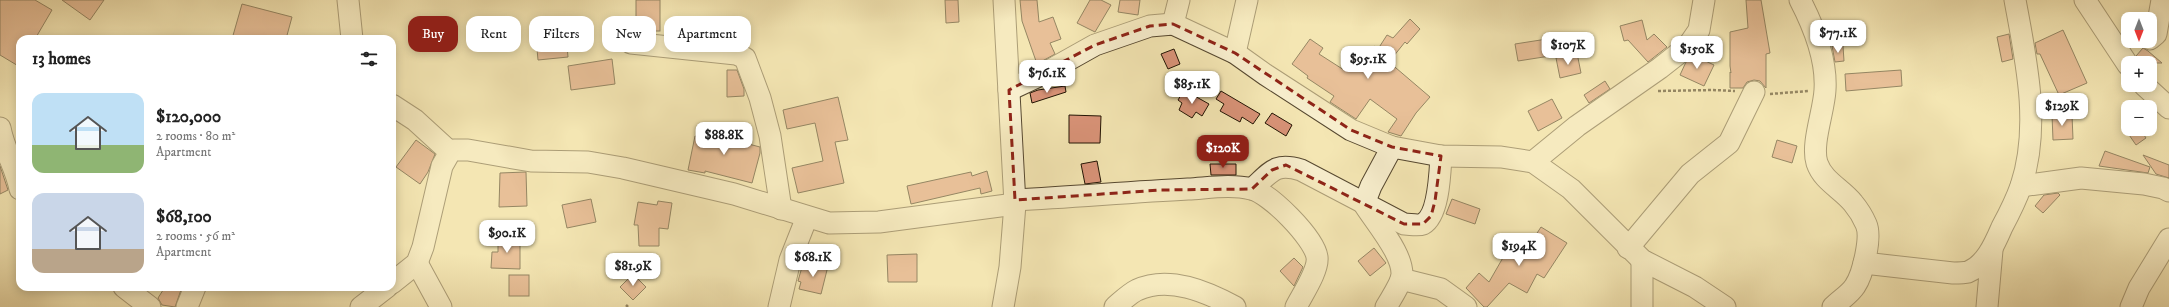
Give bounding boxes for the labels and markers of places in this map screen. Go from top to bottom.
pin: $77.1K [1805,20,1871,54]
pin: $107K [1540,32,1596,66]
pin: $150K [1669,36,1725,70]
pin: $95.1K [1335,46,1401,80]
pin: $76.1K [1014,60,1080,94]
pin: $85.1K [1159,71,1225,105]
pin: $129K [2034,93,2090,127]
pin: $88.8K [691,122,757,156]
pin: $120K [1195,135,1251,169]
pin: $90.1K [474,220,540,254]
pin: $194K [1491,233,1547,267]
pin: $68.1K [780,244,846,278]
pin: $81.9K [600,253,666,287]

